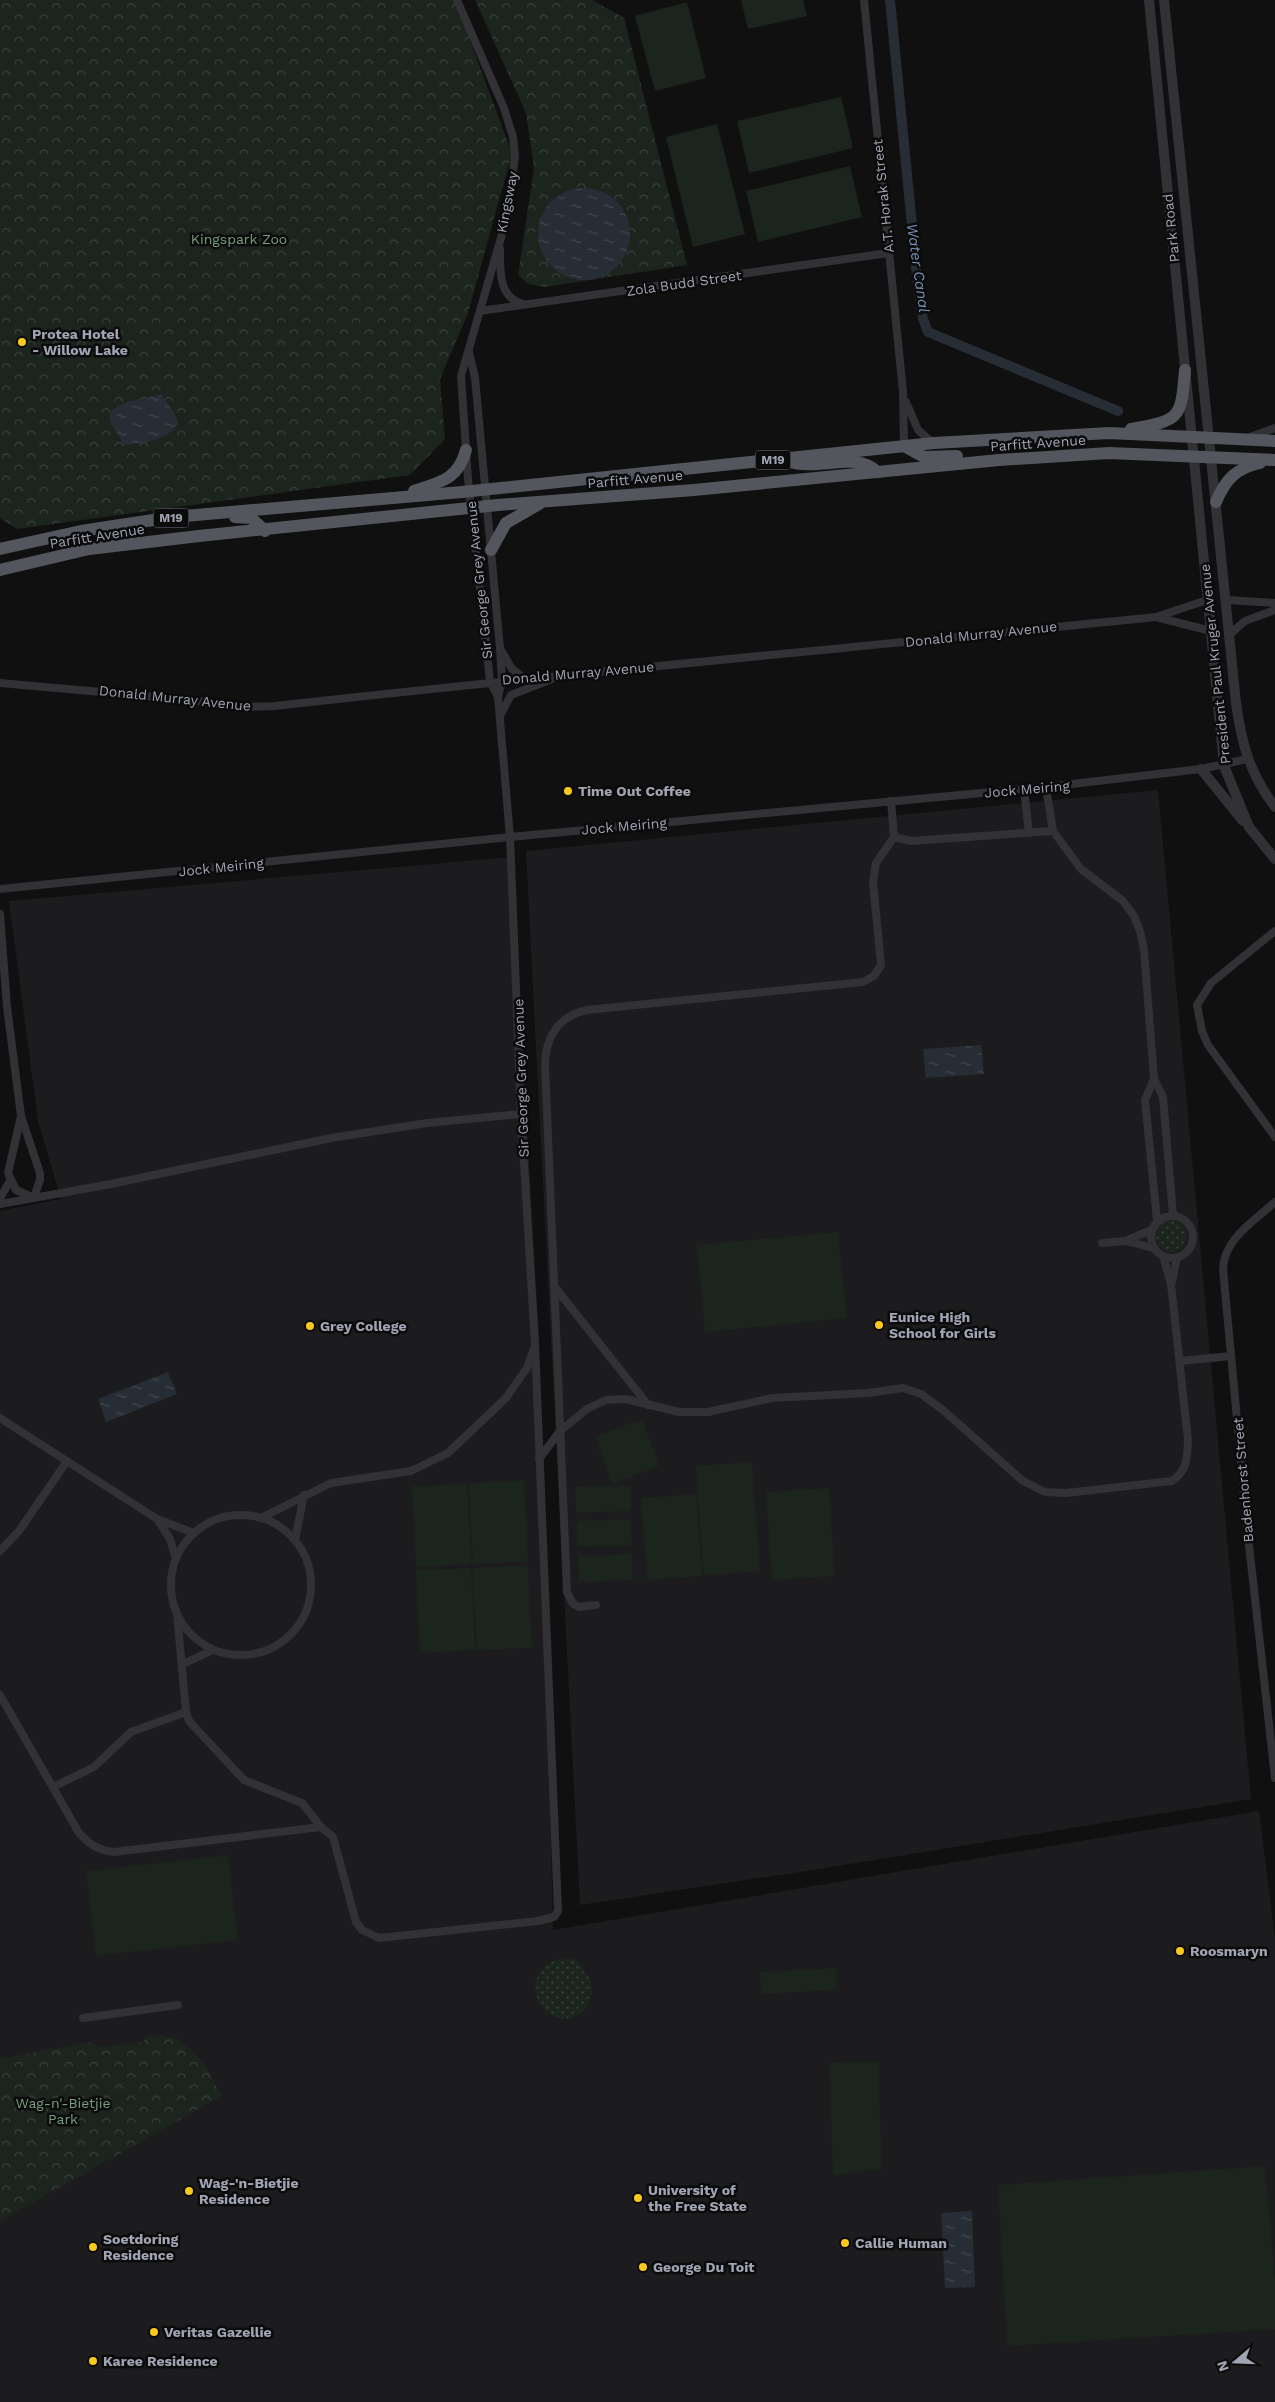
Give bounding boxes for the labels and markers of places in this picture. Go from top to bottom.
place label: Protea Hotel - Willow Lake [32,326,128,358]
marker: Protea Hotel - Willow Lake [16,336,28,348]
place label: Time Out Coffee [578,783,691,799]
marker: Time Out Coffee [562,785,574,797]
place label: Eunice High School for Girls [889,1309,996,1341]
place label: Grey College [320,1318,407,1334]
marker: Eunice High School for Girls [873,1319,885,1331]
marker: Grey College [304,1320,316,1332]
place label: Roosmaryn [1190,1943,1268,1959]
marker: Roosmaryn [1174,1945,1186,1957]
place label: Wag-'n-Bietjie Residence [199,2175,299,2207]
place label: University of the Free State [648,2182,747,2214]
marker: Wag-'n-Bietjie Residence [183,2185,195,2197]
marker: University of the Free State [632,2192,644,2204]
place label: Soetdoring Residence [103,2231,178,2263]
place label: Callie Human [855,2235,947,2251]
marker: Callie Human [839,2237,851,2249]
marker: Soetdoring Residence [87,2241,99,2253]
place label: George Du Toit [653,2259,754,2275]
marker: George Du Toit [637,2261,649,2273]
place label: Veritas Gazellie [164,2324,272,2340]
marker: Veritas Gazellie [148,2326,160,2338]
place label: Karee Residence [103,2353,218,2369]
marker: Karee Residence [87,2355,99,2367]

